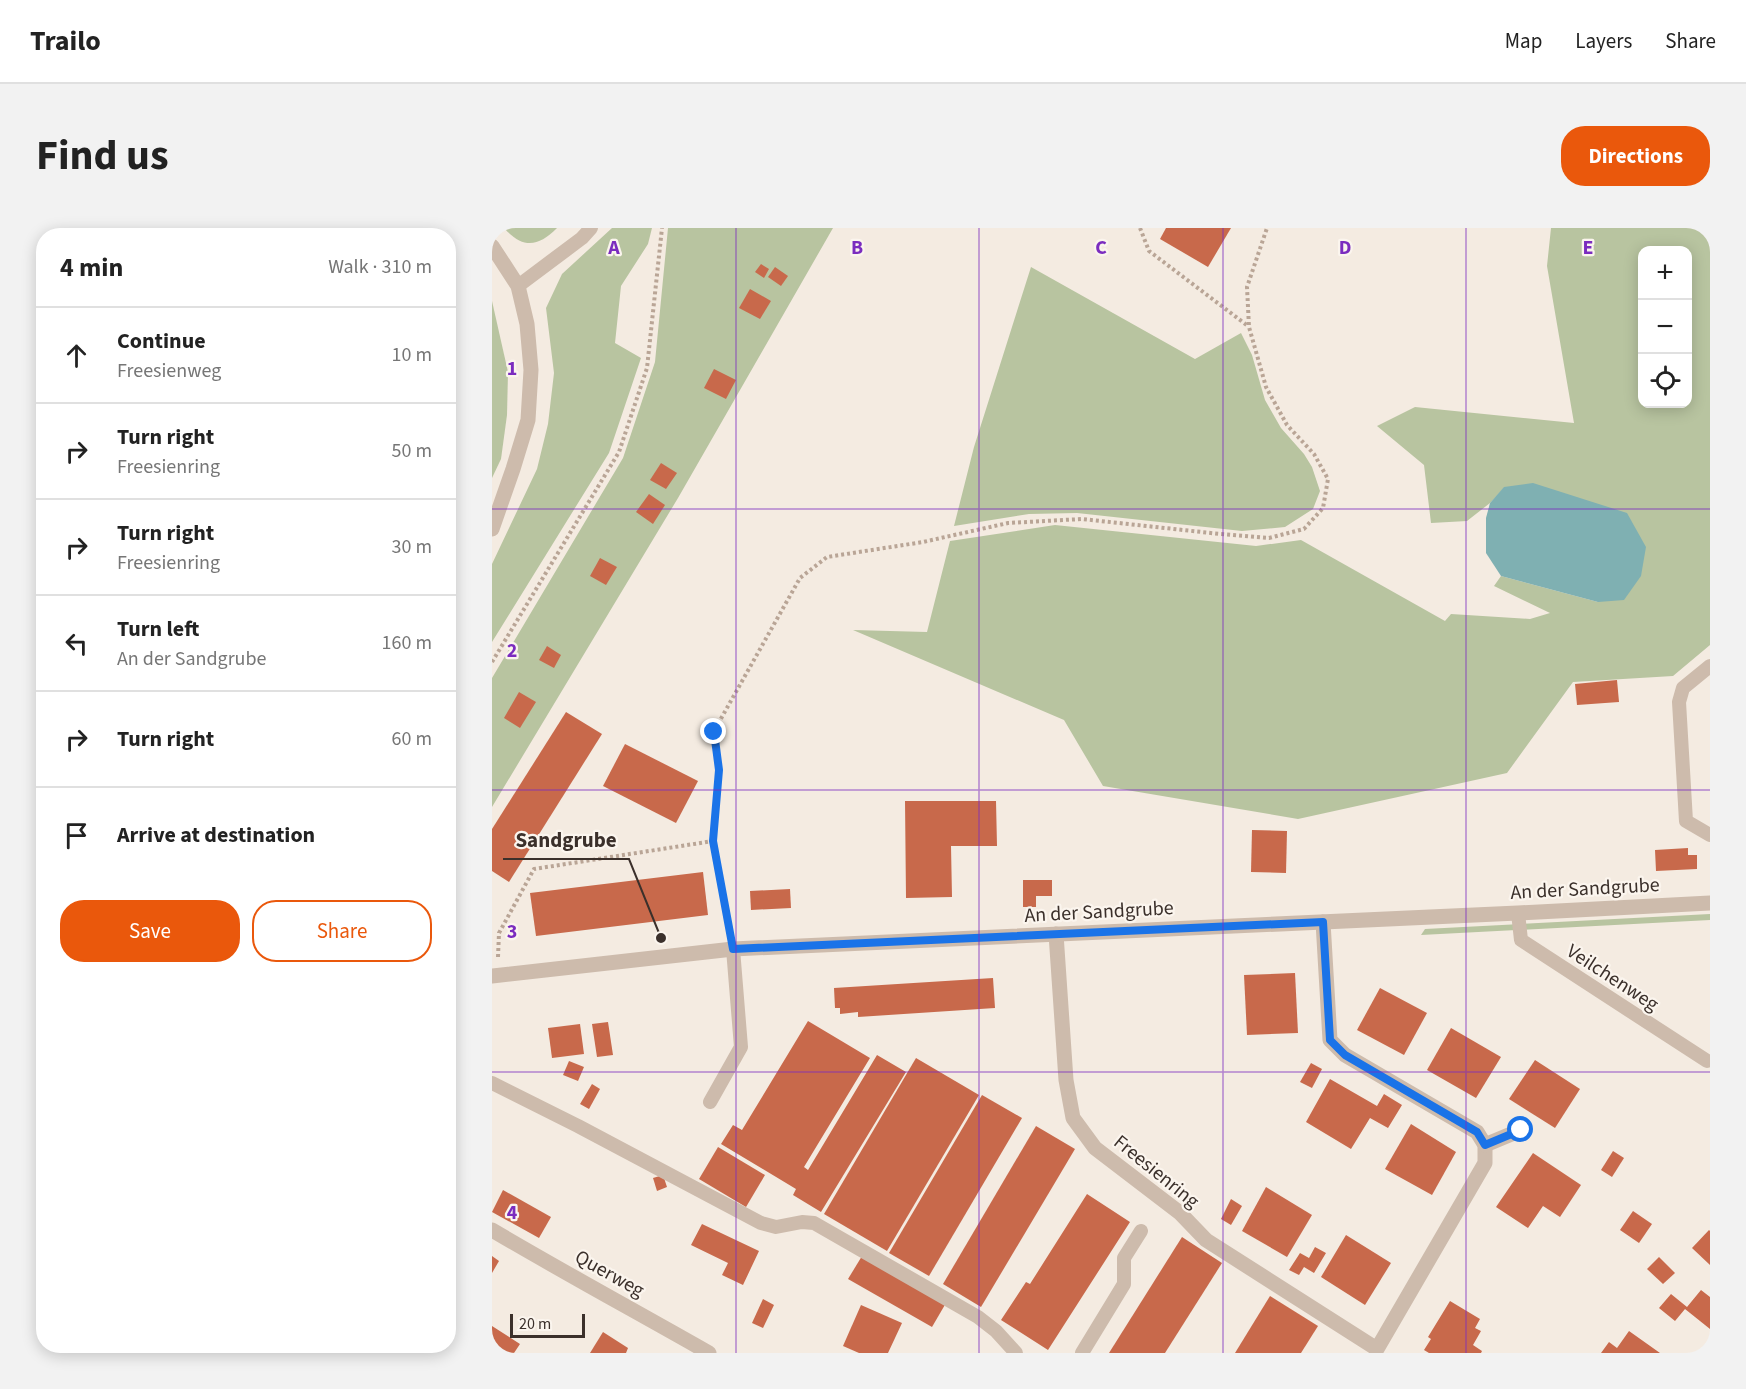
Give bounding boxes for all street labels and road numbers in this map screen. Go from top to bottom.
street label: An der Sandgrube [1510,871,1660,907]
street label: An der Sandgrube [1024,894,1174,930]
street label: Veilchenweg [1561,938,1664,1018]
street label: Freesienring [1107,1128,1205,1215]
street label: Querweg [570,1243,649,1304]

